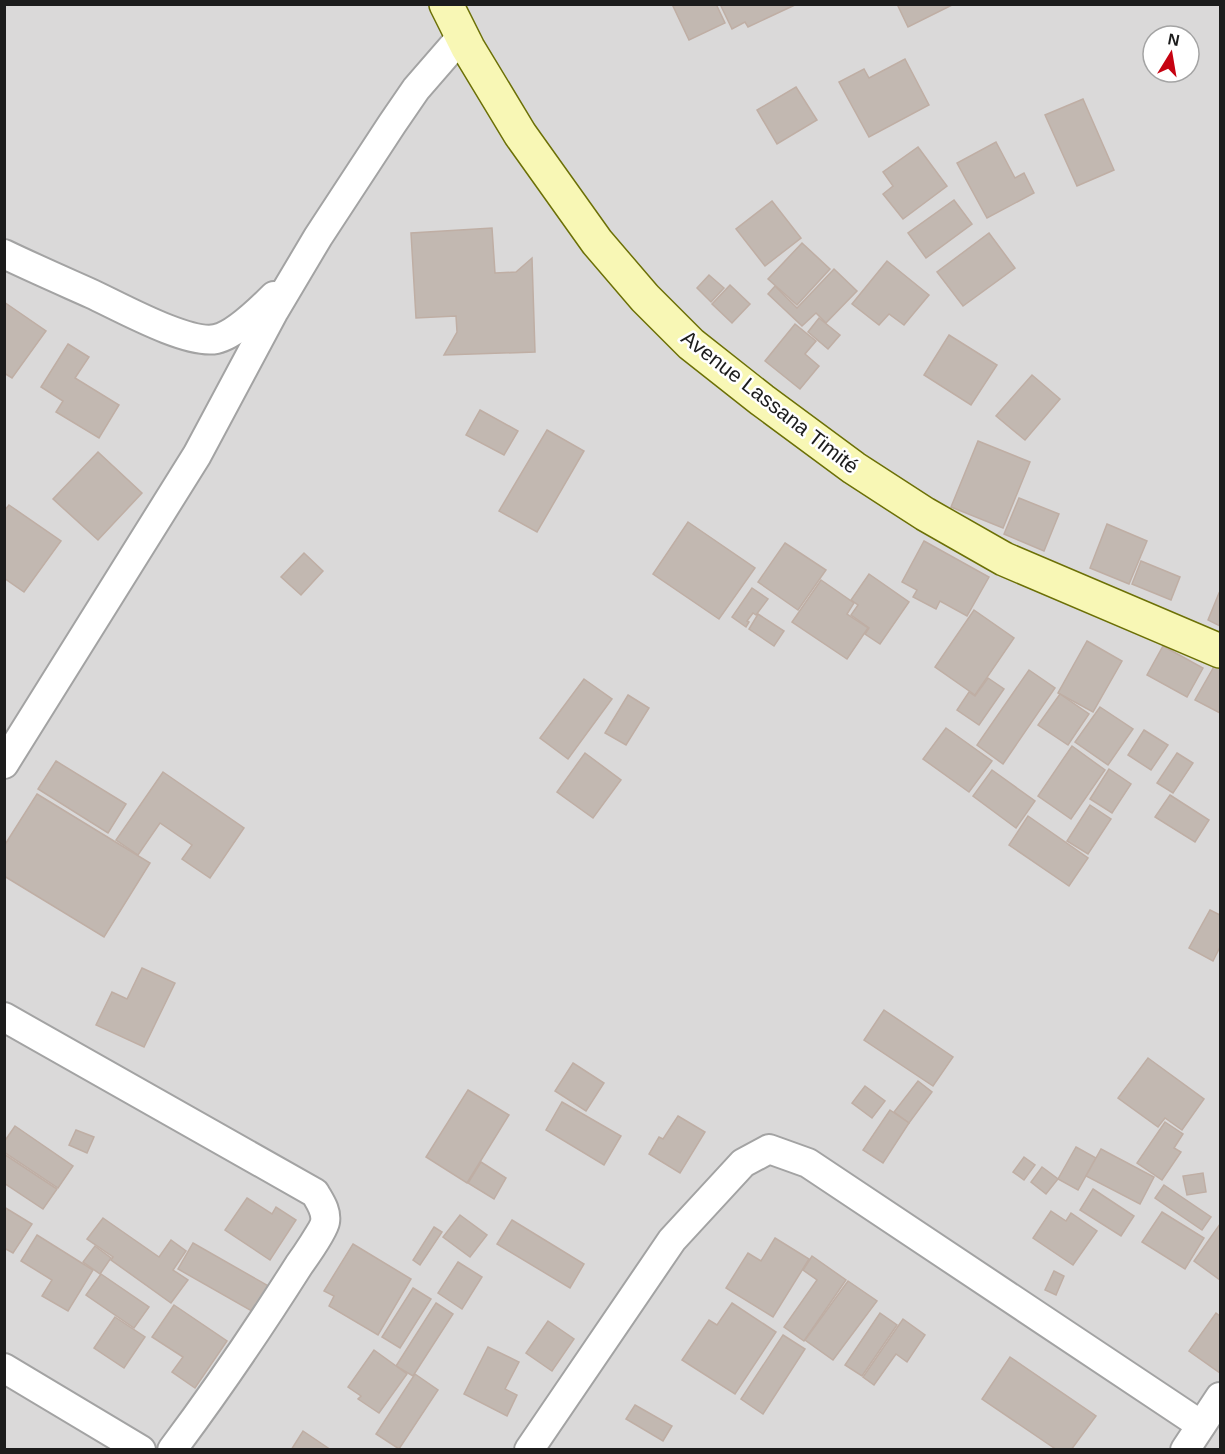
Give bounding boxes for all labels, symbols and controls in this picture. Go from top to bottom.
north arrow [1141,24,1201,84]
text: N [1166,30,1181,49]
street label: Avenue Lassana Timité [677,325,863,478]

